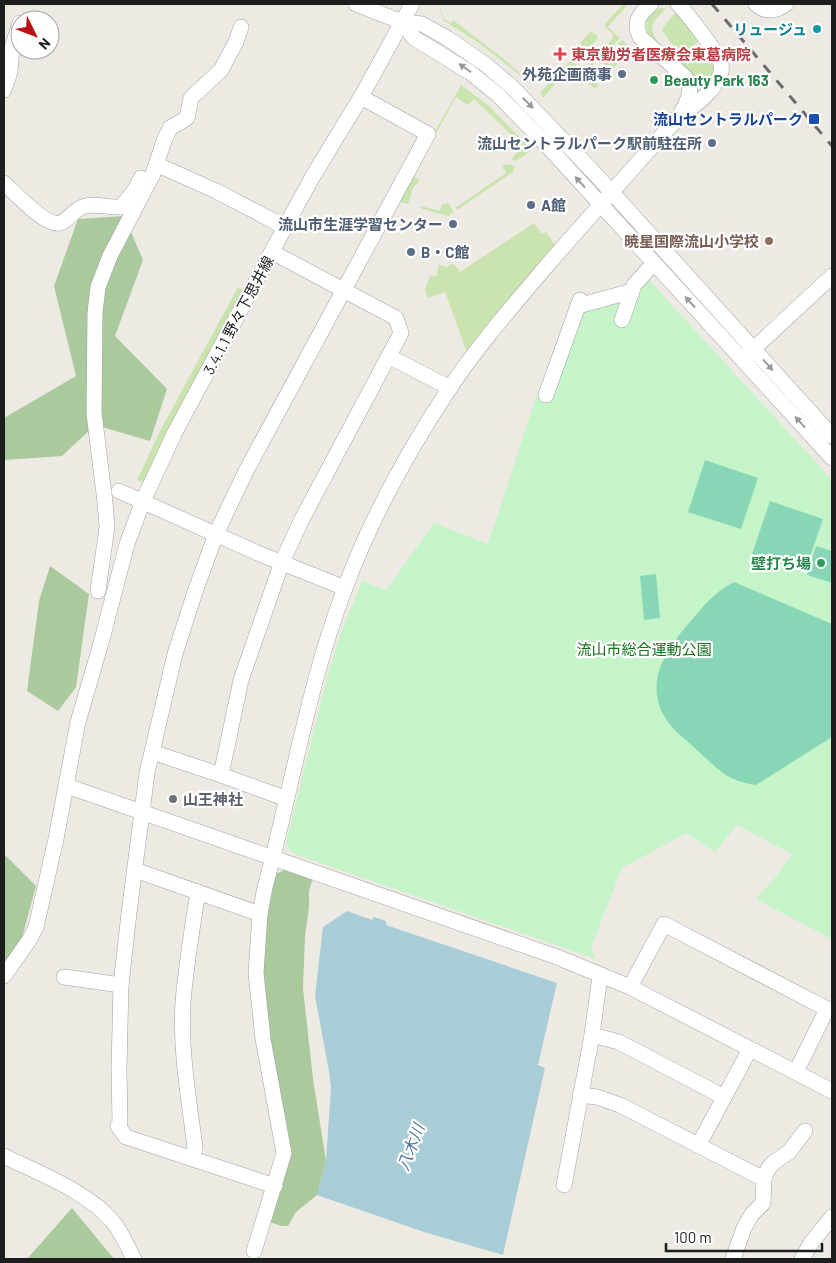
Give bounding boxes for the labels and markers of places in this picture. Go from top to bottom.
place label: リュージュ [733,20,807,38]
marker: リュージュ [811,23,823,35]
place label: 東京勤労者医療会東葛病院 [571,45,751,63]
marker: 東京勤労者医療会東葛病院 [553,47,567,61]
place label: 外苑企画商事 [522,65,612,83]
marker: 外苑企画商事 [616,68,628,80]
place label: Beauty Park 163 [664,71,769,89]
marker: Beauty Park 163 [648,74,660,86]
place label: 流山セントラルパーク [653,110,803,128]
marker: 流山セントラルパーク [807,112,821,126]
place label: 流山セントラルパーク駅前駐在所 [477,134,702,152]
marker: 流山セントラルパーク駅前駐在所 [706,137,718,149]
place label: A館 [541,196,566,214]
marker: A館 [525,199,537,211]
place label: 流山市生涯学習センター [278,215,443,233]
marker: 流山市生涯学習センター [447,218,459,230]
place label: 暁星国際流山小学校 [624,232,759,250]
marker: 暁星国際流山小学校 [763,235,775,247]
place label: B・C館 [421,243,469,261]
marker: B・C館 [405,246,417,258]
place label: 壁打ち場 [751,554,811,572]
marker: 壁打ち場 [815,557,827,569]
place label: 山王神社 [183,790,243,808]
marker: 山王神社 [167,793,179,805]

